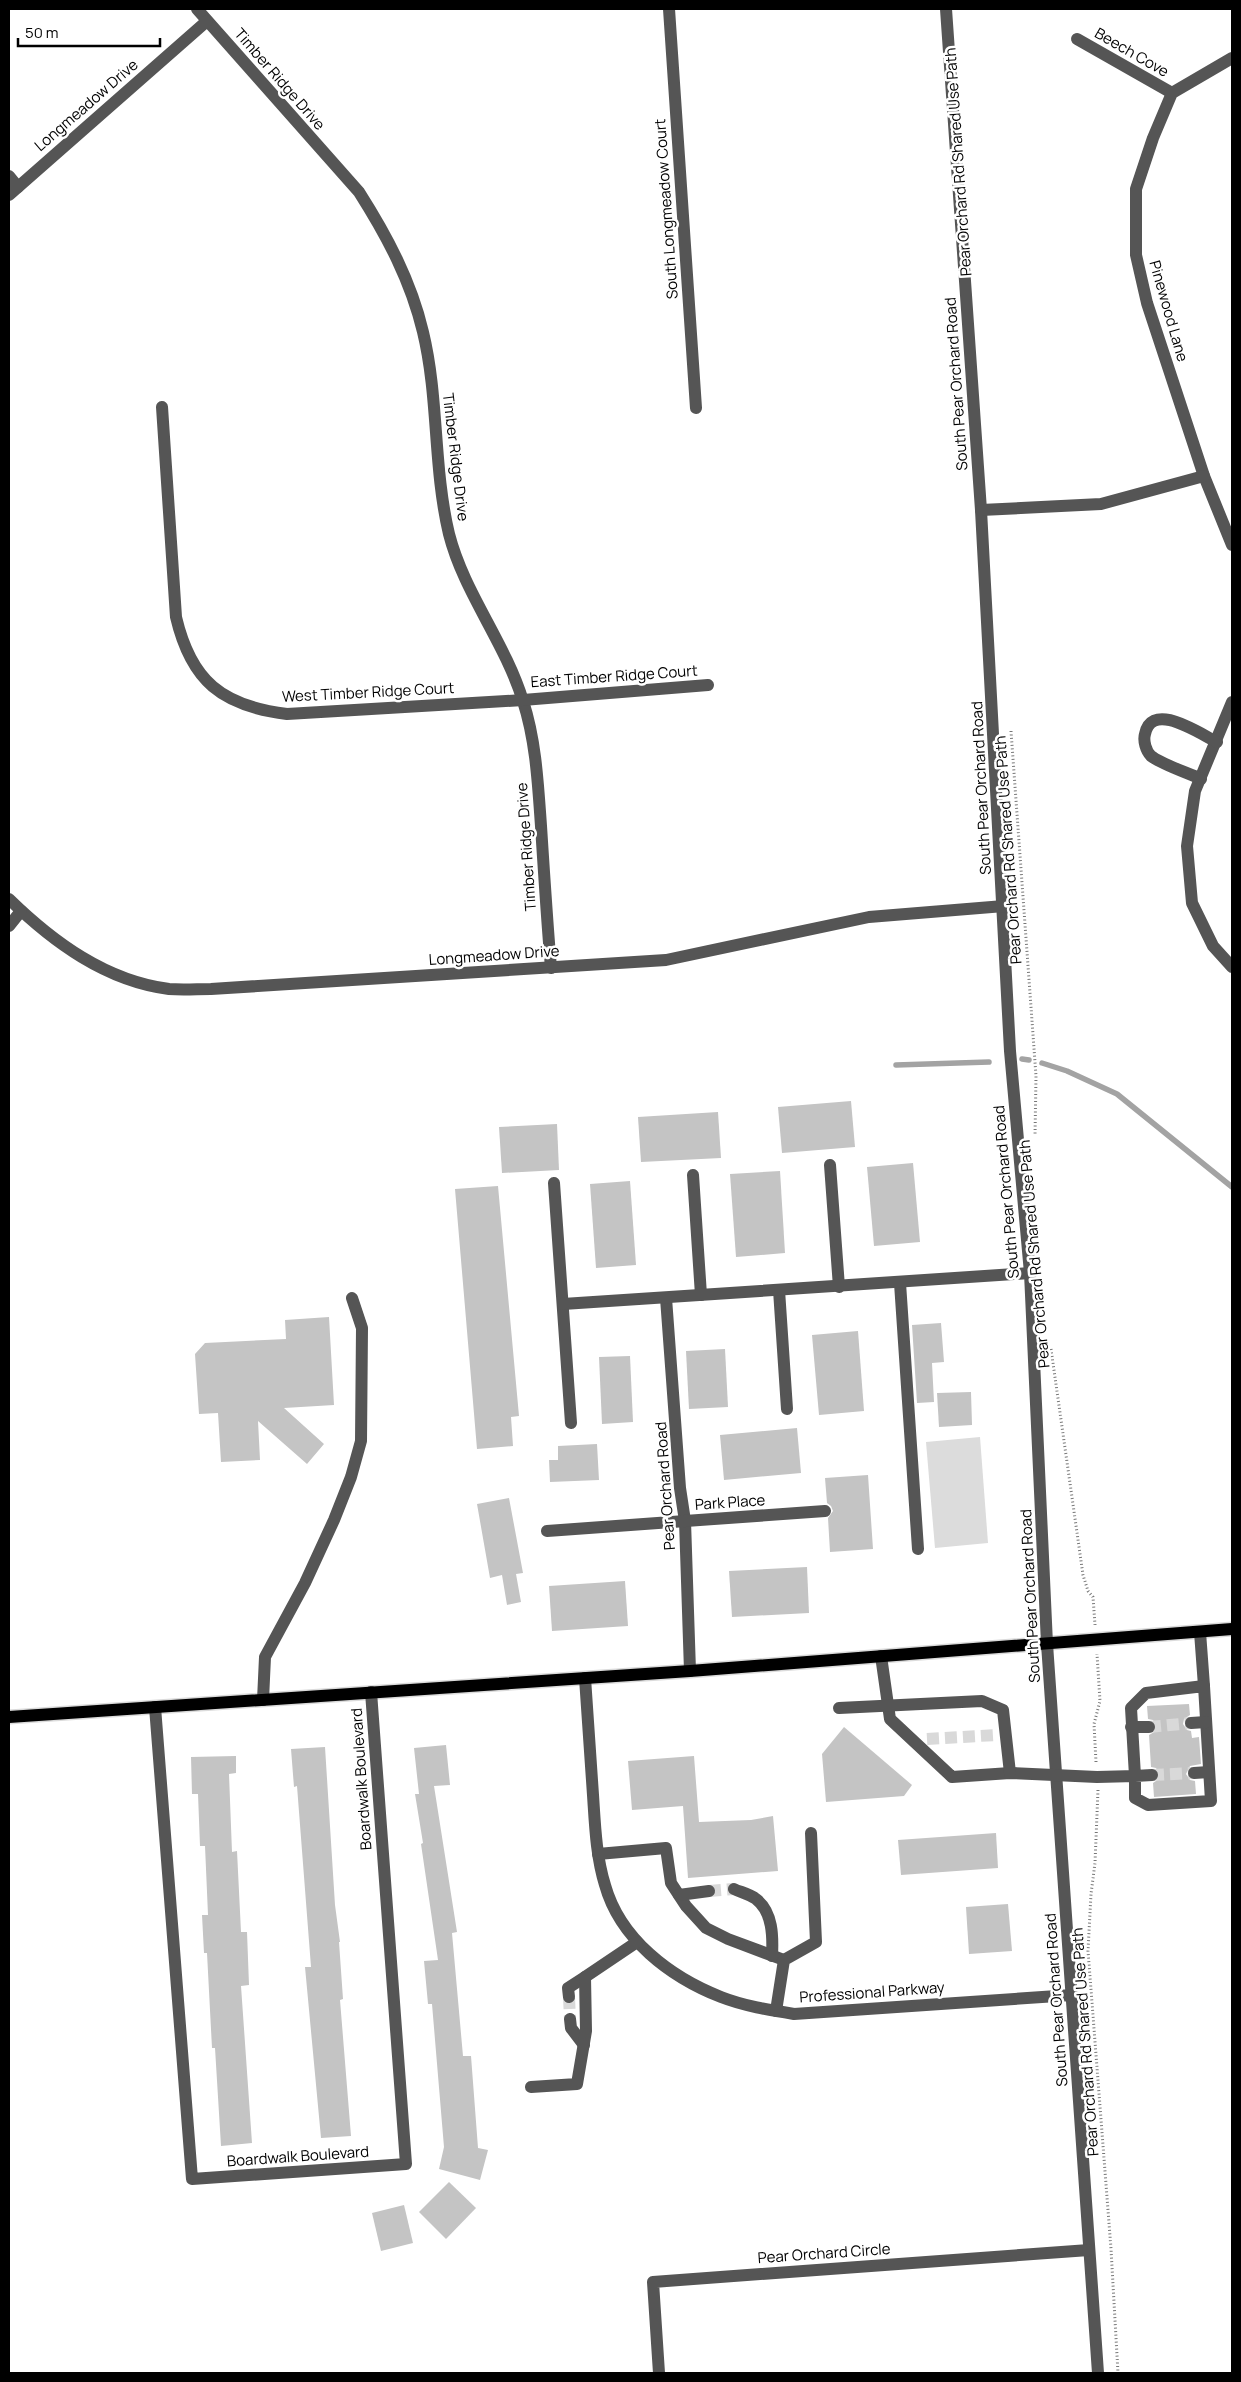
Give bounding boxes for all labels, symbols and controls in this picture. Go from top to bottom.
scale bar [18,15,160,47]
text: 50 m [25,22,59,43]
street label: Beech Cove [1091,22,1173,82]
street label: Timber Ridge Drive [230,24,330,135]
street label: Pear Orchard Rd Shared Use Path [940,47,976,277]
street label: Longmeadow Drive [30,54,142,156]
street label: South Longmeadow Court [649,118,683,300]
street label: Pinewood Lane [1145,258,1194,364]
street label: South Pear Orchard Road [939,297,973,471]
street label: Timber Ridge Drive [438,392,474,522]
street label: East Timber Ridge Court [530,660,698,692]
street label: West Timber Ridge Court [281,677,455,707]
street label: South Pear Orchard Road [966,701,996,875]
street label: Pear Orchard Rd Shared Use Path [990,735,1026,965]
street label: Timber Ridge Drive [511,782,541,912]
street label: Longmeadow Drive [428,940,560,970]
street label: South Pear Orchard Road [988,1105,1024,1279]
street label: Pear Orchard Rd Shared Use Path [1014,1139,1054,1369]
street label: Pear Orchard Road [650,1421,680,1551]
street label: Park Place [694,1489,766,1515]
street label: South Pear Orchard Road [1015,1509,1045,1683]
street label: Boardwalk Boulevard [346,1707,376,1851]
street label: South Pear Orchard Road [1039,1913,1073,2087]
street label: Pear Orchard Rd Shared Use Path [1067,1927,1103,2157]
street label: Professional Parkway [799,1976,945,2008]
street label: Boardwalk Boulevard [226,2141,370,2171]
street label: Pear Orchard Circle [757,2238,891,2268]

